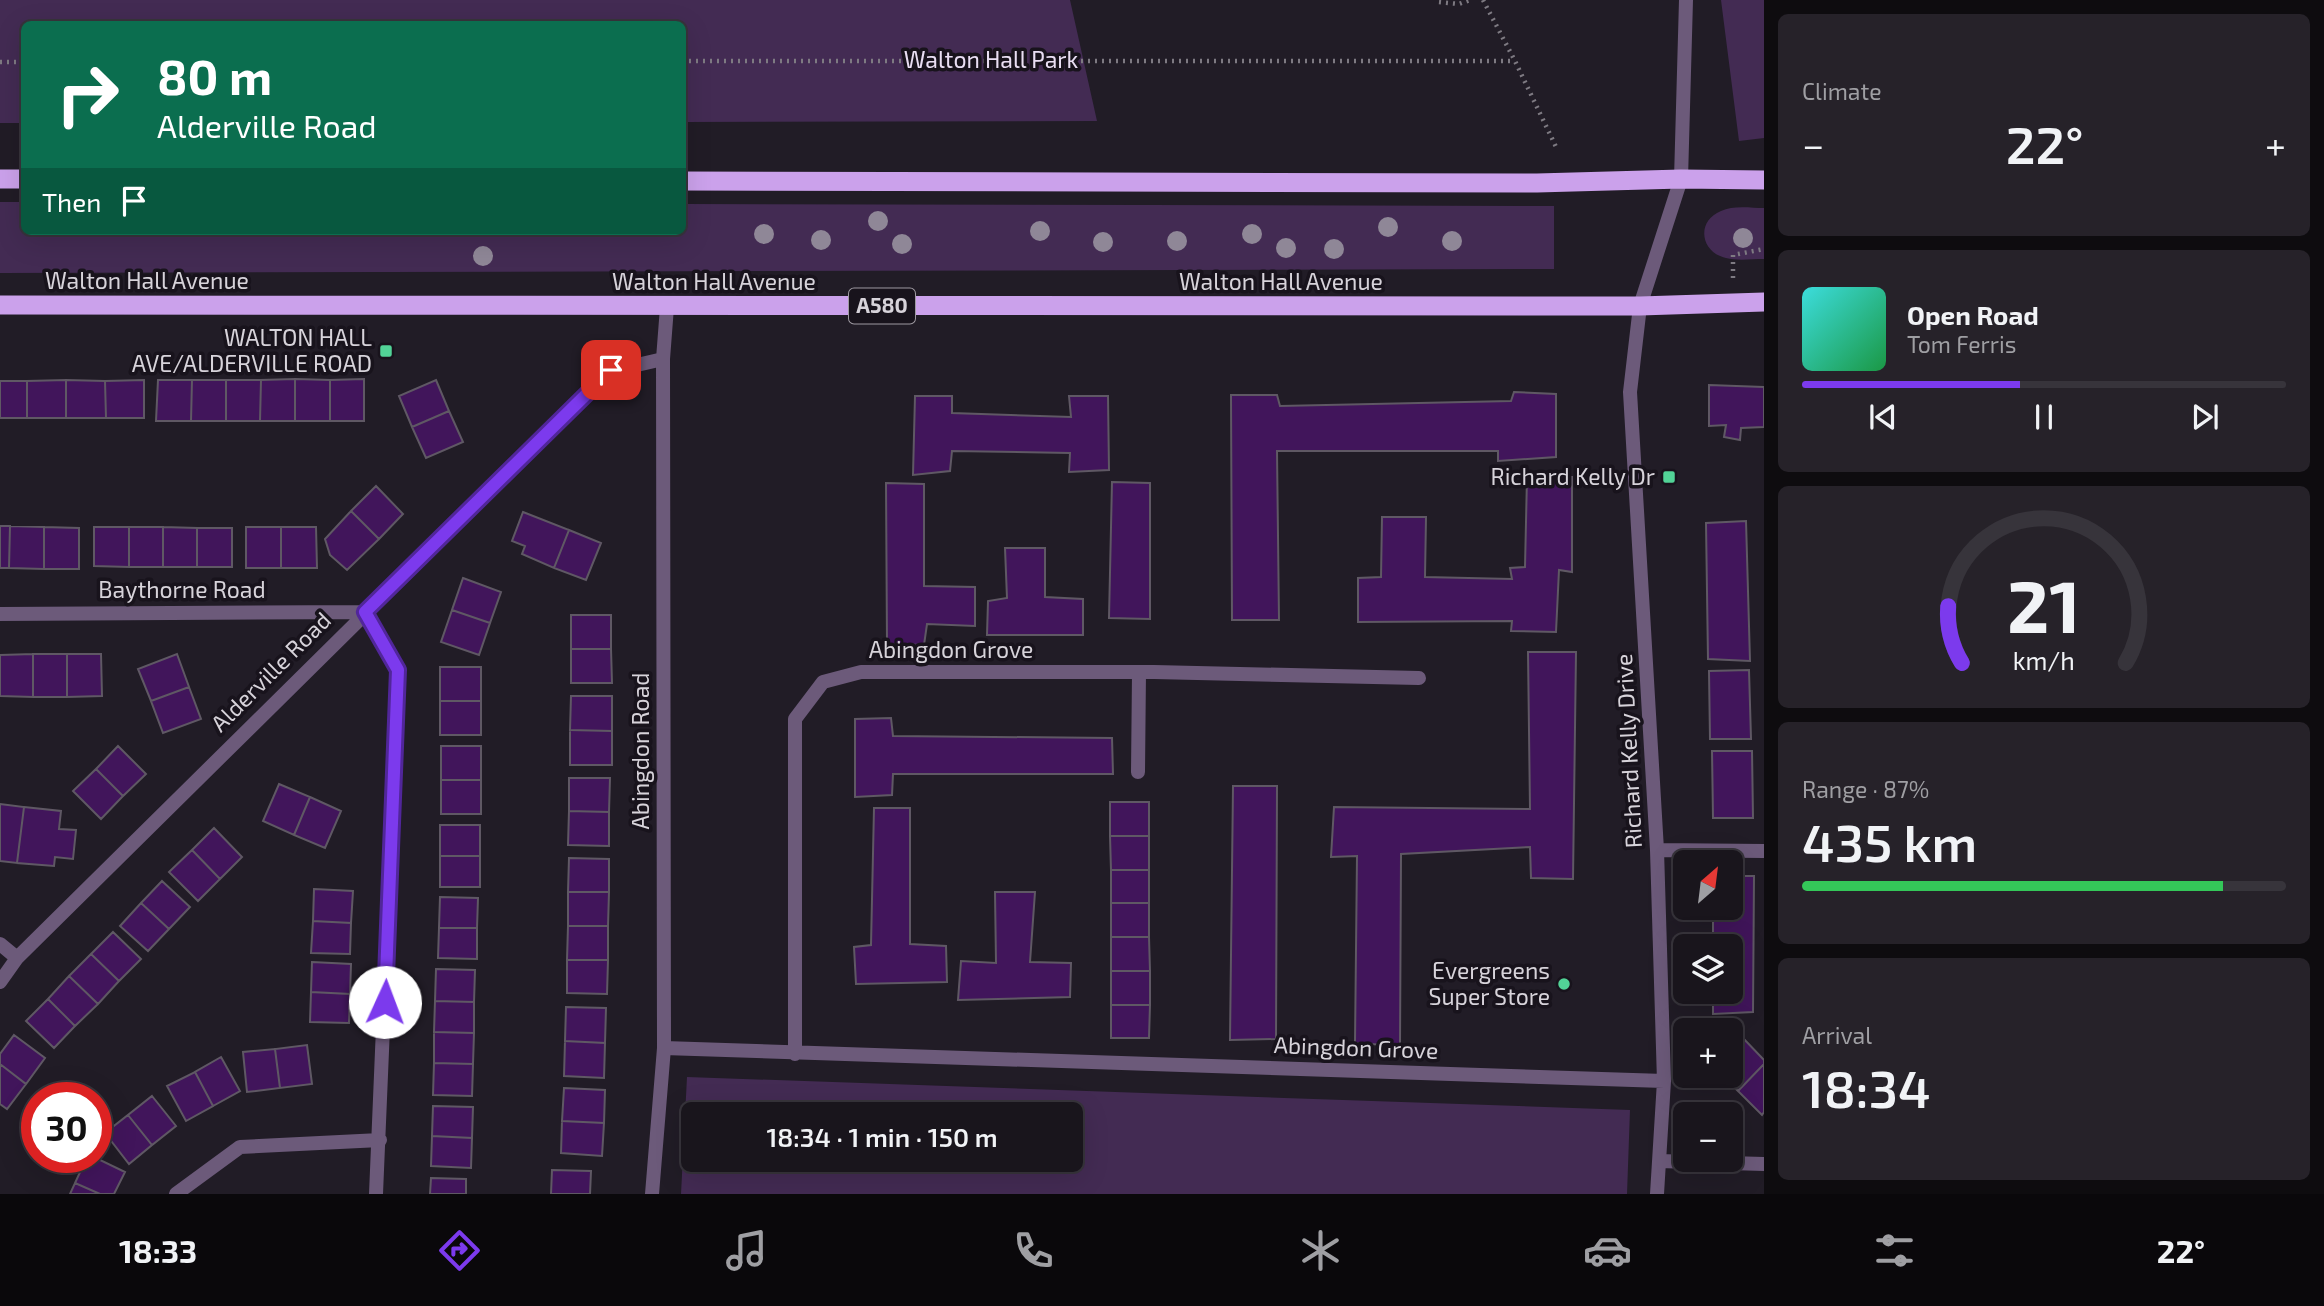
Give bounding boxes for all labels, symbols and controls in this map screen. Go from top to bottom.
park label: Walton Hall Park [904,45,1078,73]
text: 80 m [157,46,272,105]
icon: right [42,49,133,140]
text: Climate [1802,77,1882,105]
text: Alderville Road [157,106,377,144]
text: 22° [2006,112,2084,174]
text: − [1802,121,1824,167]
text: + [2265,121,2286,167]
icon: arrive [115,182,153,220]
text: Then [42,186,101,217]
street label: Walton Hall Avenue [45,266,249,294]
street label: Walton Hall Avenue [612,267,816,295]
street label: Walton Hall Avenue [1179,267,1383,295]
road number: A580 [849,288,915,324]
text: Open Road [1907,299,2039,330]
place label: WALTON HALL AVE/ALDERVILLE ROAD [132,323,372,377]
text: Tom Ferris [1907,330,2016,358]
pin [581,340,641,400]
marker: WALTON HALL AVE/ALDERVILLE ROAD [378,343,394,359]
icon: arrive [592,351,630,389]
icon: previous [1864,398,1902,436]
icon: pause [2025,398,2063,436]
icon: next [2186,398,2224,436]
place label: Richard Kelly Dr [1490,462,1655,490]
marker: Richard Kelly Dr [1661,469,1677,485]
text: 21 [2007,560,2081,648]
street label: Baythorne Road [98,575,266,603]
street label: Alderville Road [205,606,336,737]
street label: Abingdon Grove [869,635,1033,663]
text: km/h [2013,645,2075,675]
street label: Richard Kelly Drive [1609,653,1647,849]
street label: Abingdon Road [626,673,654,829]
text: Range · 87% [1802,775,1929,803]
text: 435 km [1802,810,1977,872]
north arrow [1673,850,1743,920]
map controls [1673,850,1743,1172]
button: layers [1673,934,1743,1004]
place label: Evergreens Super Store [1429,956,1550,1010]
position arrow [348,965,422,1039]
marker: Evergreens Super Store [1556,976,1572,992]
button: + [1673,1018,1743,1088]
text: Arrival [1802,1021,1872,1049]
street label: Abingdon Grove [1273,1030,1439,1064]
text: 18:34 [1802,1056,1931,1118]
speed limit sign: 30 [21,1082,112,1173]
button: − [1673,1102,1743,1172]
text: 18:34 · 1 min · 150 m [766,1121,998,1152]
icon: directions [435,1226,484,1275]
icon: music [722,1226,771,1275]
icon: phone [1009,1226,1058,1275]
icon: climate [1296,1226,1345,1275]
icon: car [1583,1226,1632,1275]
icon: filters [1870,1226,1919,1275]
text: 18:33 [119,1231,197,1269]
text: 22° [2157,1231,2205,1269]

